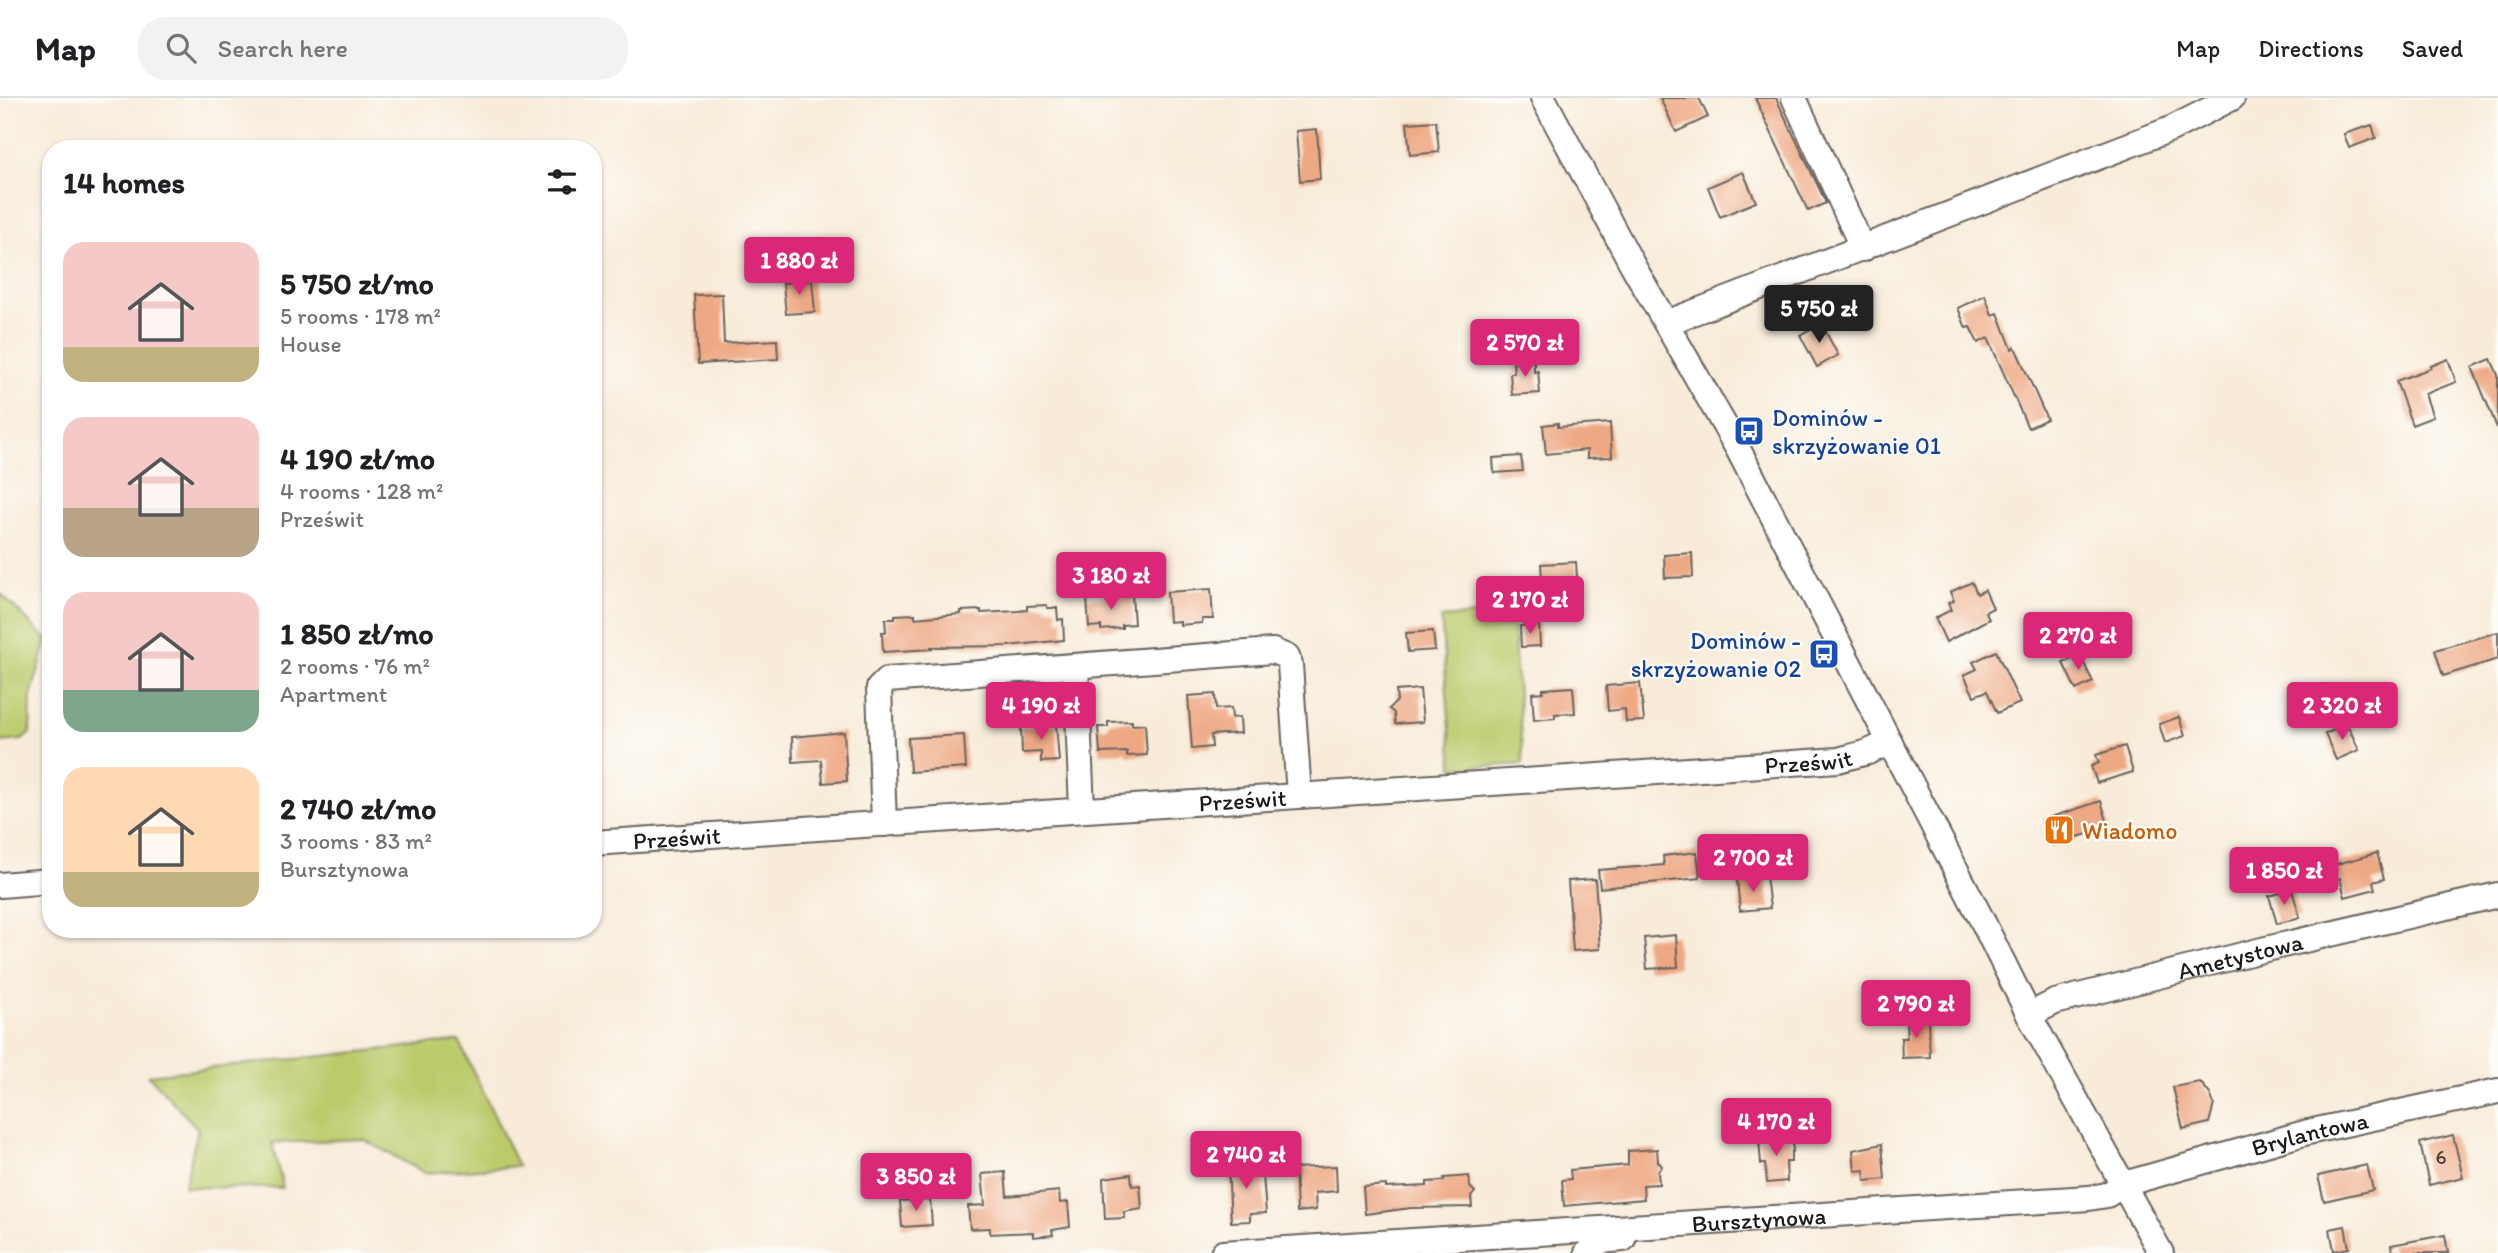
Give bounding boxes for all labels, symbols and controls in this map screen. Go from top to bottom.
search box [138,17,628,80]
text: Map [35,29,96,68]
icon: search [162,29,200,67]
text: Search here [218,32,348,64]
text: Map [2176,34,2220,63]
text: Directions [2258,34,2364,63]
text: Saved [2402,34,2463,63]
icon: filters [543,163,581,201]
text: 14 homes [63,164,185,201]
pin: 1 880 zł [727,238,871,297]
text: 1 880 zł [760,246,838,274]
text: 5 750 zł/mo [280,265,434,302]
icon: home [119,270,203,354]
pin: 5 750 zł [1747,286,1891,345]
text: 5 750 zł [1780,294,1858,322]
text: 5 rooms · 178 m² [280,302,441,330]
pin: 2 570 zł [1453,320,1597,379]
text: 2 570 zł [1486,328,1564,356]
text: House [280,330,342,358]
place label: Dominów - skrzyżowanie 01 [1772,403,1941,460]
bus stop icon: Dominów - skrzyżowanie 01 [1732,414,1766,448]
text: 4 190 zł/mo [280,440,435,477]
icon: home [119,445,203,529]
text: 4 rooms · 128 m² [280,477,443,505]
text: Prześwit [280,505,364,533]
pin: 3 180 zł [1039,552,1183,612]
text: 3 180 zł [1072,561,1150,589]
pin: 2 170 zł [1458,576,1602,636]
text: 2 170 zł [1492,585,1568,613]
pin: 2 270 zł [2006,612,2150,672]
text: 1 850 zł/mo [280,615,434,652]
icon: home [119,620,203,704]
text: 2 270 zł [2039,621,2117,649]
place label: Dominów - skrzyżowanie 02 [1631,626,1801,683]
bus stop icon: Dominów - skrzyżowanie 02 [1807,637,1841,671]
text: 2 rooms · 76 m² [280,652,430,680]
text: Apartment [280,680,387,708]
pin: 4 190 zł [969,682,1113,742]
pin: 2 320 zł [2270,682,2414,742]
text: 4 190 zł [1002,691,1080,719]
text: 2 320 zł [2303,691,2381,719]
street label: Prześwit [1764,742,1855,779]
street label: Prześwit [1198,782,1287,817]
text: 2 740 zł/mo [280,790,436,827]
icon: home [119,795,203,879]
restaurant icon: Wiadomo [2042,813,2076,847]
place label: Wiadomo [2082,816,2178,845]
street label: Prześwit [632,820,722,855]
text: 3 rooms · 83 m² [280,827,432,855]
pin: 2 700 zł [1681,834,1825,894]
text: 2 700 zł [1713,843,1793,871]
pin: 1 850 zł [2212,848,2356,907]
text: Bursztynowa [280,855,409,883]
text: 1 850 zł [2245,856,2323,884]
street label: Ametystowa [2175,926,2306,985]
pin: 2 790 zł [1844,981,1988,1040]
text: 2 790 zł [1877,989,1955,1017]
pin: 4 170 zł [1704,1098,1848,1158]
street label: Brylantowa [2248,1105,2371,1162]
text: 4 170 zł [1737,1107,1815,1135]
pin: 2 740 zł [1174,1132,1318,1191]
text: 2 740 zł [1206,1140,1286,1168]
house number: 6 [2435,1144,2447,1169]
pin: 3 850 zł [844,1154,988,1213]
text: 3 850 zł [877,1162,955,1190]
street label: Bursztynowa [1691,1200,1827,1238]

